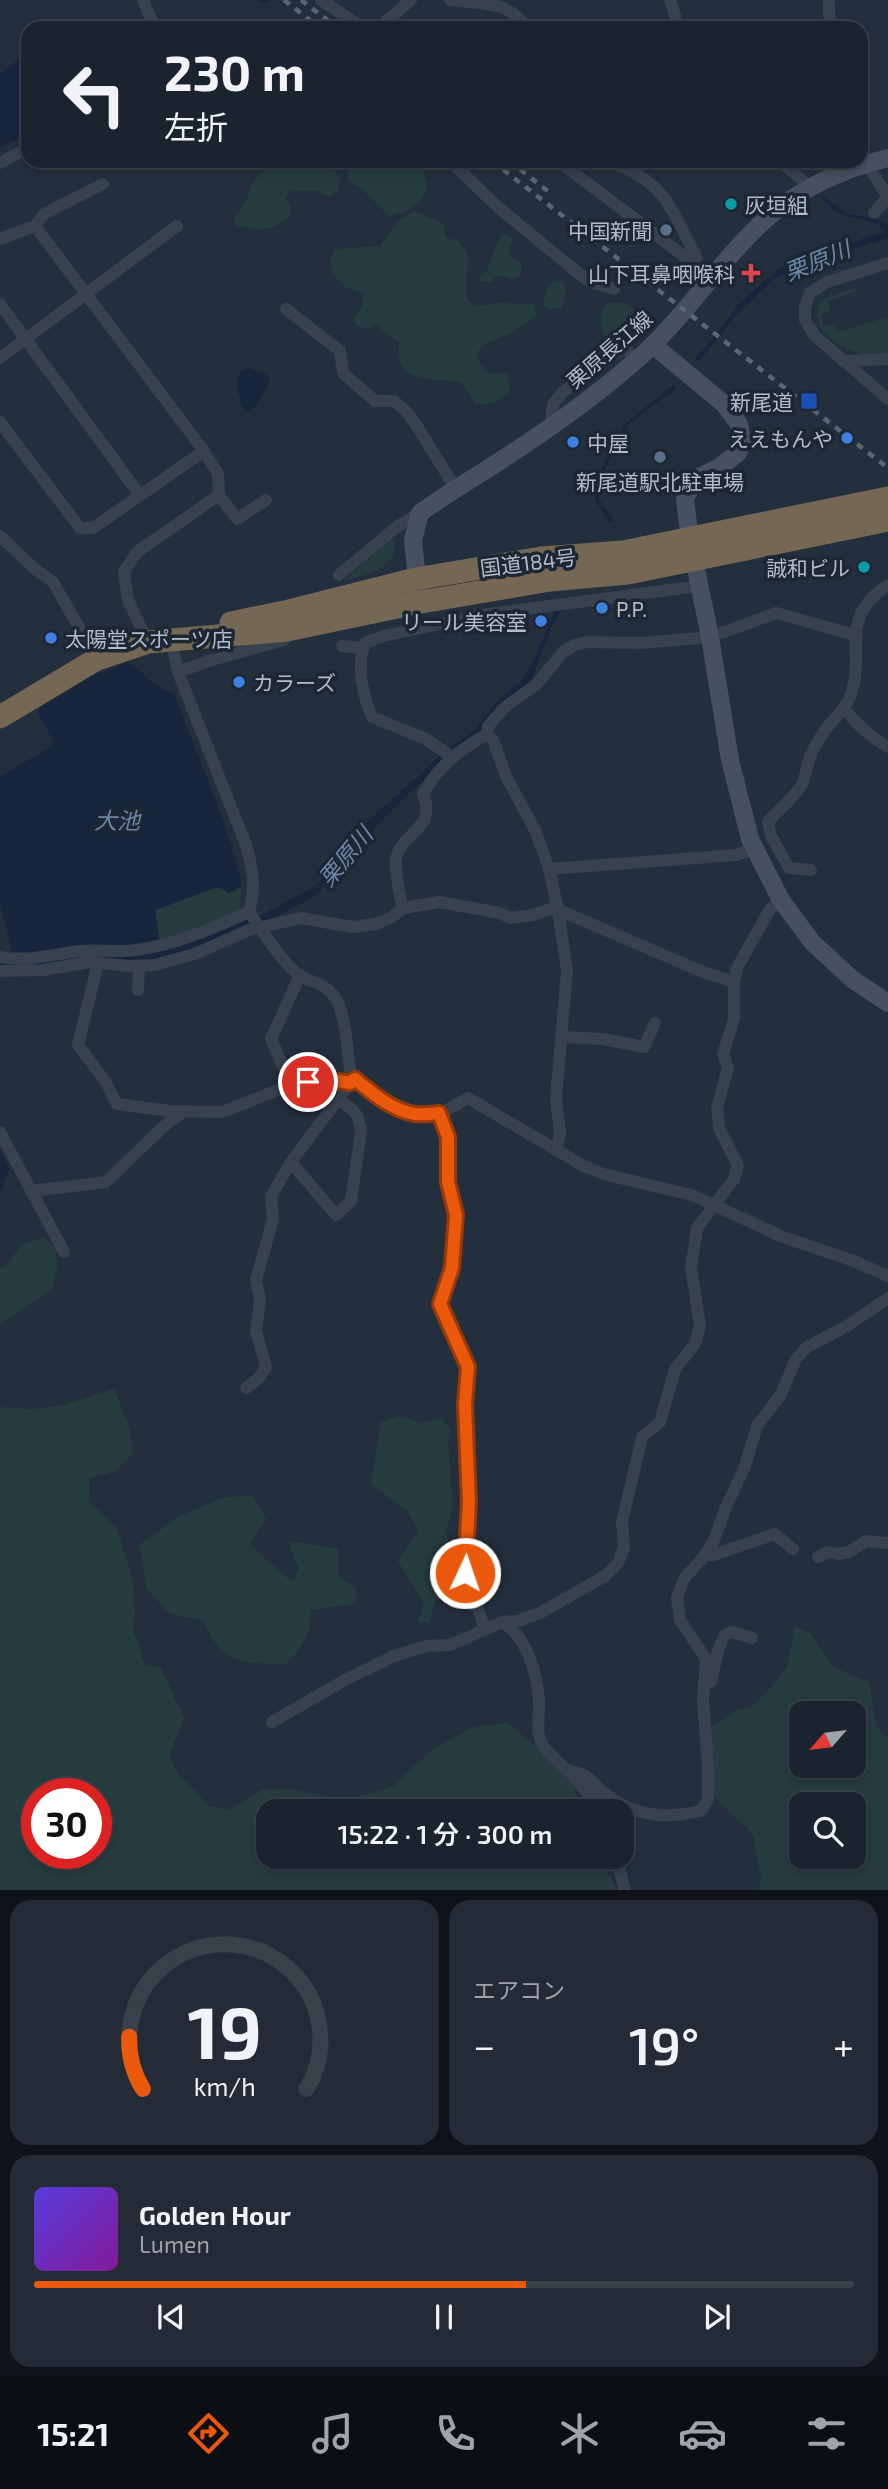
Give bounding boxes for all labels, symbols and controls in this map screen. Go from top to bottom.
text: 230 m [164,42,305,101]
icon: left [49,49,140,140]
text: 左折 [164,107,228,145]
place label: 灰垣組 [745,192,808,217]
marker: 灰垣組 [723,196,739,212]
place label: 中国新聞 [568,218,652,243]
marker: 中国新聞 [658,222,674,238]
water label: 栗原川 [780,233,857,286]
place label: 山下耳鼻咽喉科 [588,261,735,286]
marker: 山下耳鼻咽喉科 [741,263,761,283]
street label: 栗原長江線 [561,305,657,393]
place label: 新尾道 [730,389,793,414]
marker: 新尾道 [799,391,819,411]
place label: ええもんや [728,426,833,451]
place label: 中屋 [587,430,629,455]
marker: ええもんや [839,430,855,446]
marker: 中屋 [565,434,581,450]
marker: 新尾道駅北駐車場 [652,449,668,465]
place label: 新尾道駅北駐車場 [576,469,744,494]
street label: 国道184号 [478,544,578,580]
place label: 誠和ビル [766,555,850,580]
marker: 誠和ビル [856,559,872,575]
place label: P.P. [616,596,647,621]
marker: P.P. [594,600,610,616]
place label: リール美容室 [401,609,527,634]
marker: リール美容室 [533,613,549,629]
place label: 太陽堂スポーツ店 [65,626,233,651]
marker: 太陽堂スポーツ店 [43,630,59,646]
place label: カラーズ [253,670,336,695]
marker: カラーズ [231,674,247,690]
water label: 大池 [94,806,142,834]
water label: 栗原川 [312,818,380,891]
pin [278,1052,338,1112]
icon: arrive [289,1063,327,1101]
position arrow [428,1536,502,1610]
north arrow [789,1701,866,1778]
map controls [789,1701,866,1869]
speed limit sign: 30 [21,1778,112,1869]
button: search [789,1792,866,1869]
text: 15:22 · 1 分 · 300 m [338,1818,552,1849]
text: エアコン [473,1976,565,2004]
text: 19 [187,1986,262,2074]
text: 19° [629,2013,699,2075]
text: − [473,2022,495,2068]
text: + [833,2022,854,2068]
text: km/h [193,2070,256,2100]
text: Golden Hour [139,2199,291,2230]
text: Lumen [139,2230,210,2258]
icon: previous [152,2298,190,2336]
icon: pause [425,2298,463,2336]
icon: next [698,2298,736,2336]
icon: directions [184,2409,233,2458]
icon: music [308,2409,357,2458]
icon: phone [431,2409,480,2458]
icon: climate [555,2409,604,2458]
icon: car [678,2409,727,2458]
icon: filters [802,2409,851,2458]
text: 15:21 [37,2414,109,2452]

